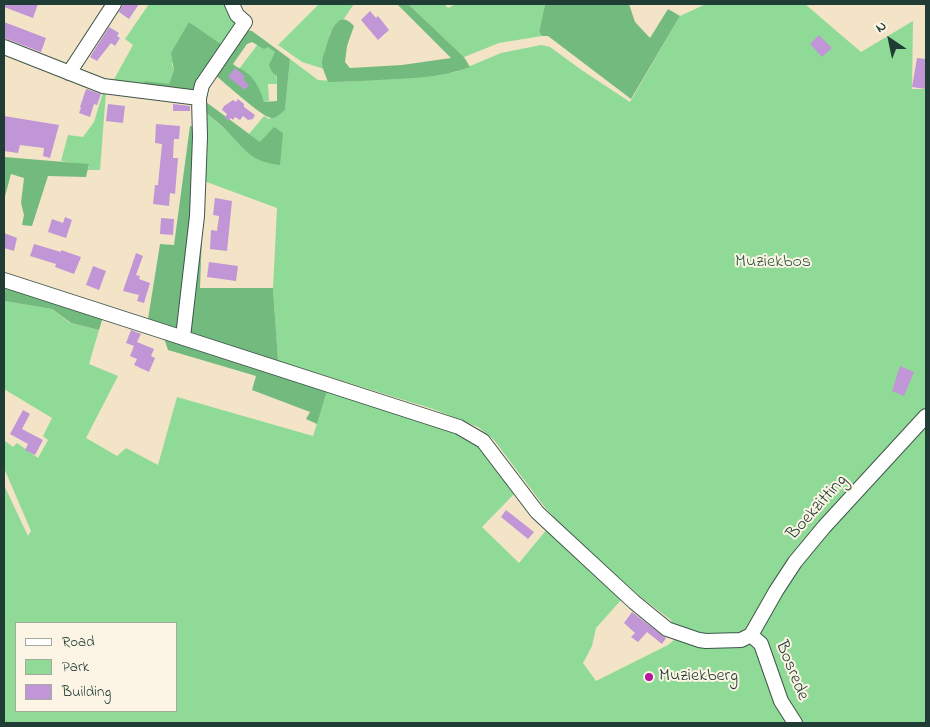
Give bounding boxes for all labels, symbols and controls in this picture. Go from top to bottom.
north arrow [865,15,915,65]
text: N [872,16,891,39]
park label: Muziekbos [735,252,811,274]
street label: Boekzitting [783,471,853,545]
legend [15,622,178,712]
text: Road [62,631,95,653]
street label: Bosrede [769,638,813,704]
text: Park [62,656,89,678]
place label: Muziekberg [659,666,738,688]
marker: Muziekberg [643,671,655,683]
text: Building [62,681,111,703]

